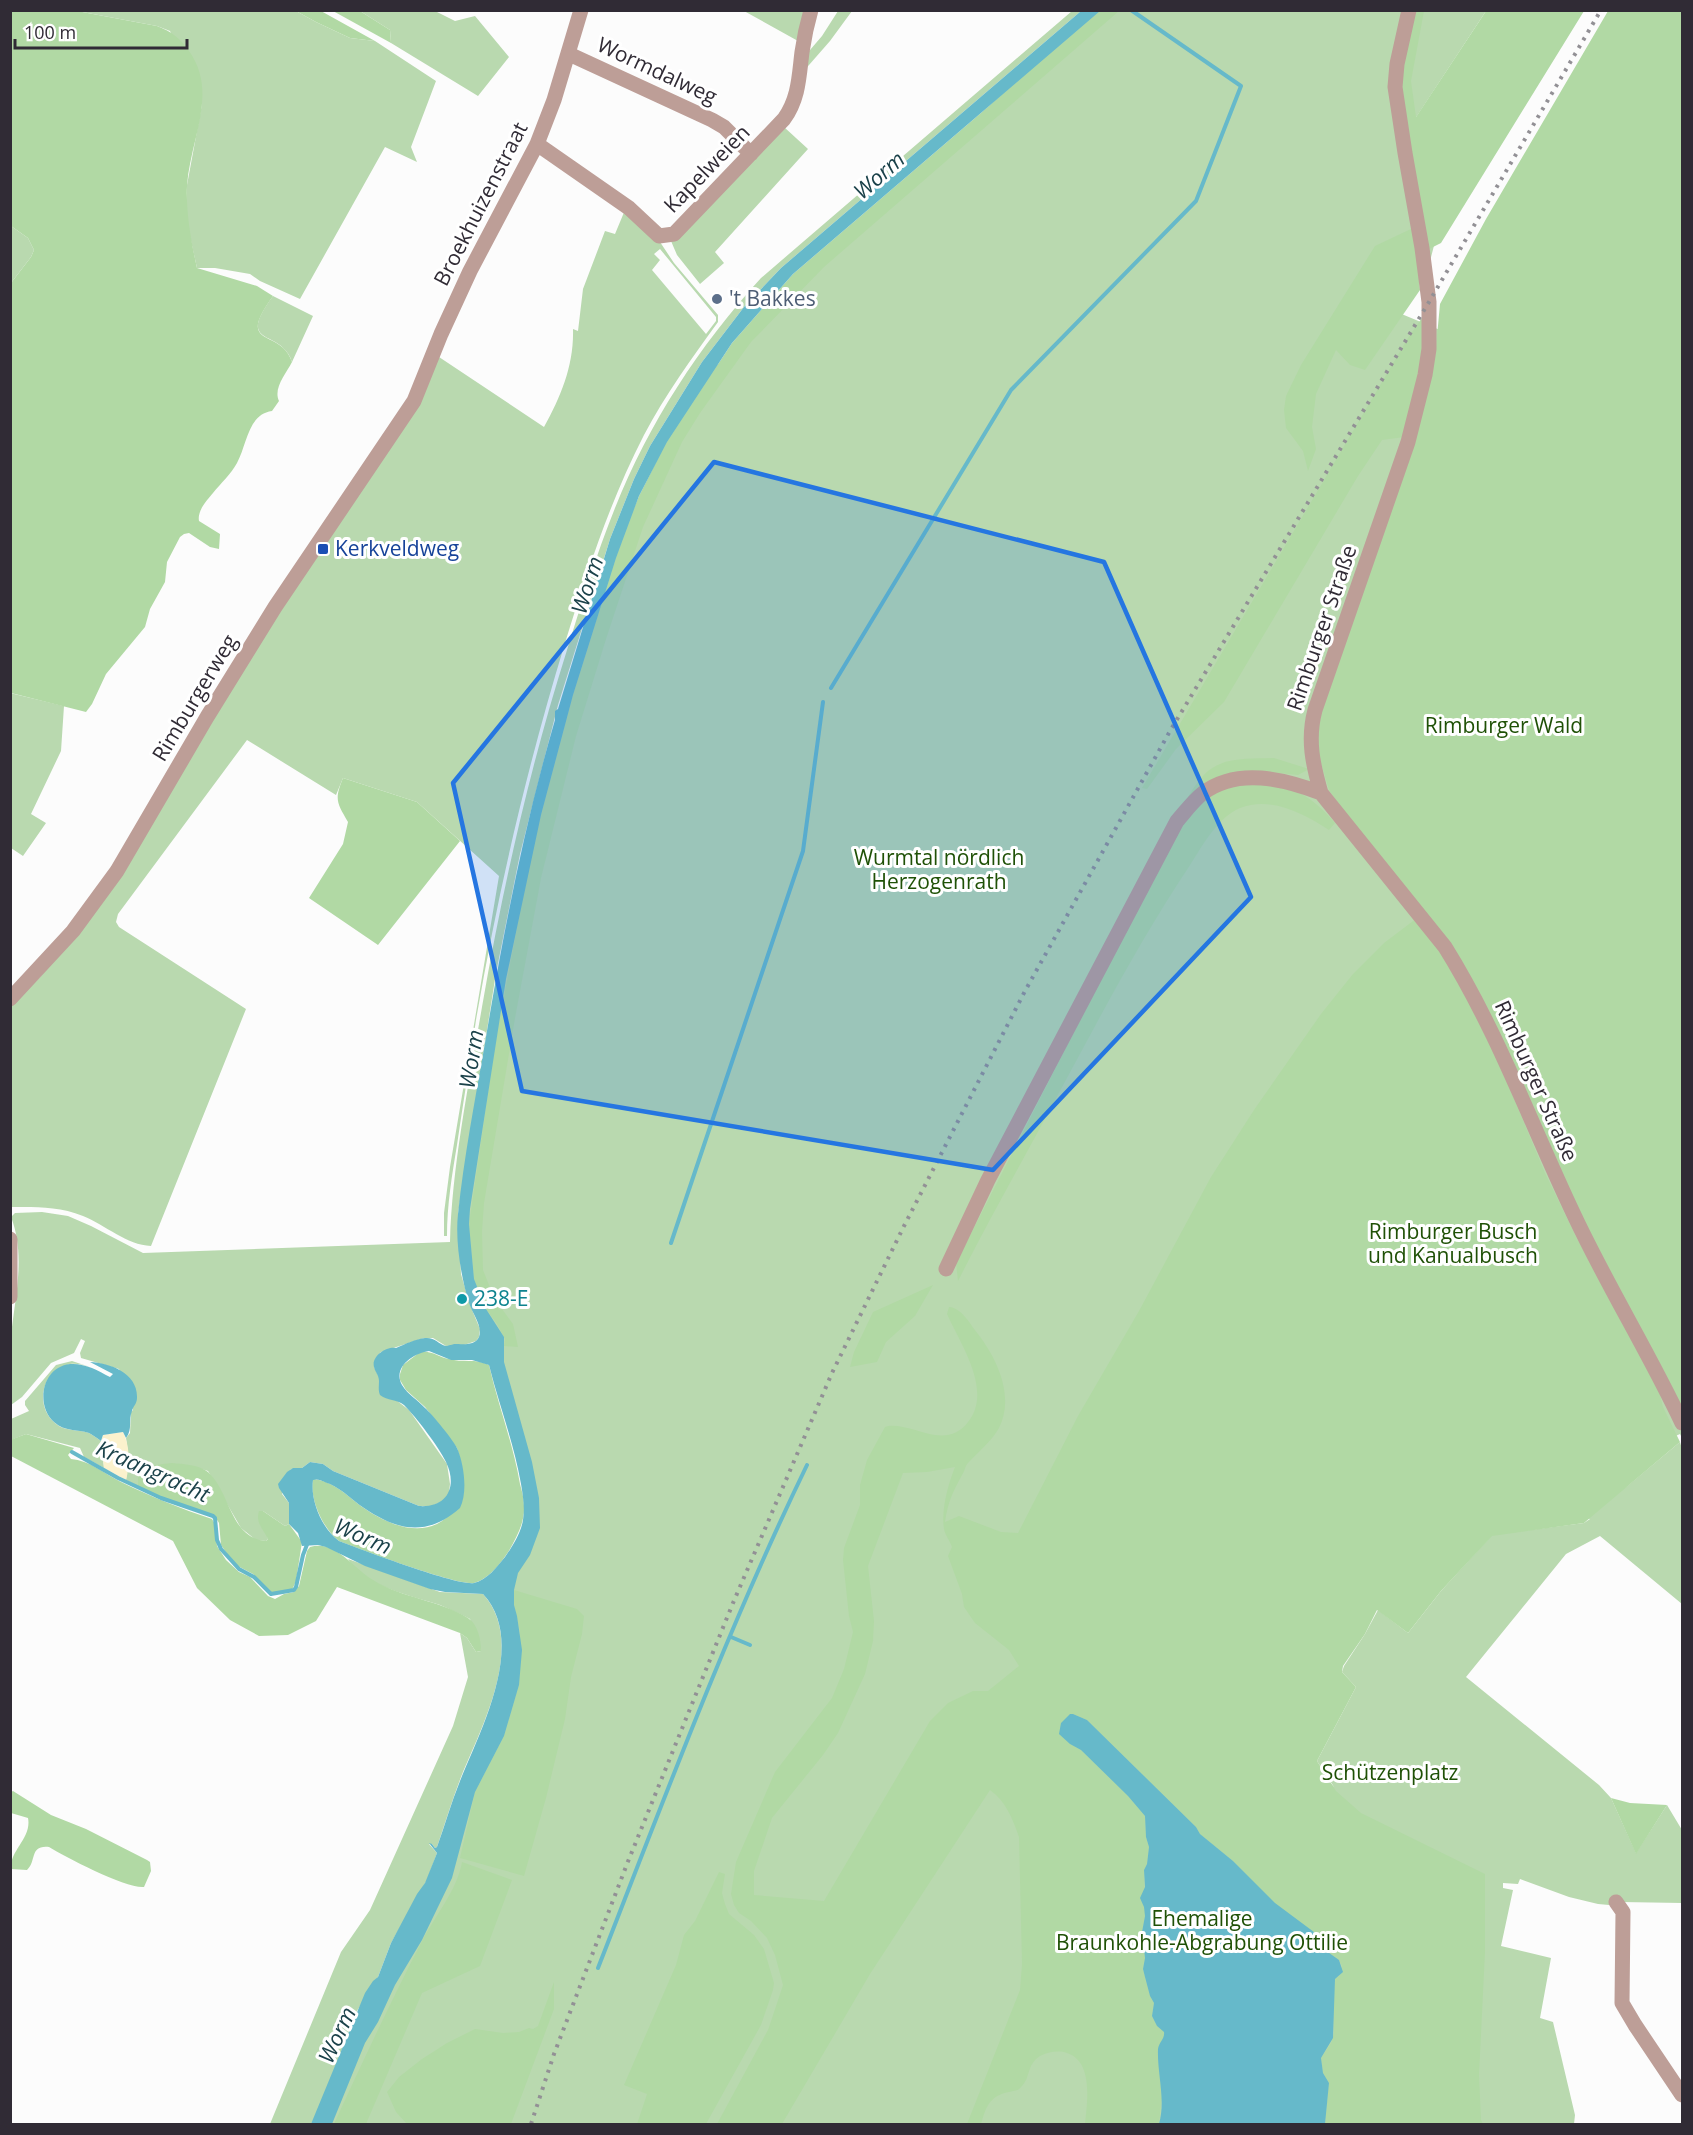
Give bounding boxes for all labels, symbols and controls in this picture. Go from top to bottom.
scale bar [15,12,188,50]
text: 100 m [24,20,76,44]
street label: Wormdalweg [593,30,722,110]
street label: Broekhuizenstraat [427,117,533,290]
street label: Kapelweien [657,118,755,218]
water label: Worm [846,144,910,205]
place label: 't Bakkes [729,284,816,312]
marker: 't Bakkes [710,292,724,306]
place label: Kerkveldweg [335,534,459,562]
street label: Rimburger Straße [1280,541,1363,714]
marker: Kerkveldweg [316,542,330,556]
water label: Worm [563,552,609,617]
street label: Rimburgerweg [145,629,243,766]
park label: Rimburger Wald [1425,711,1583,739]
park label: Wurmtal nördlich Herzogenrath [854,843,1024,895]
street label: Rimburger Straße [1489,996,1585,1165]
water label: Worm [451,1027,489,1090]
park label: Rimburger Busch und Kanualbusch [1368,1217,1538,1269]
place label: 238-E [474,1284,528,1312]
marker: 238-E [455,1292,469,1306]
water label: Kraangracht [92,1432,215,1509]
water label: Worm [330,1510,396,1560]
park label: Schützenplatz [1322,1758,1458,1786]
park label: Ehemalige Braunkohle-Abgrabung Ottilie [1056,1904,1348,1956]
water label: Worm [310,2001,362,2068]

